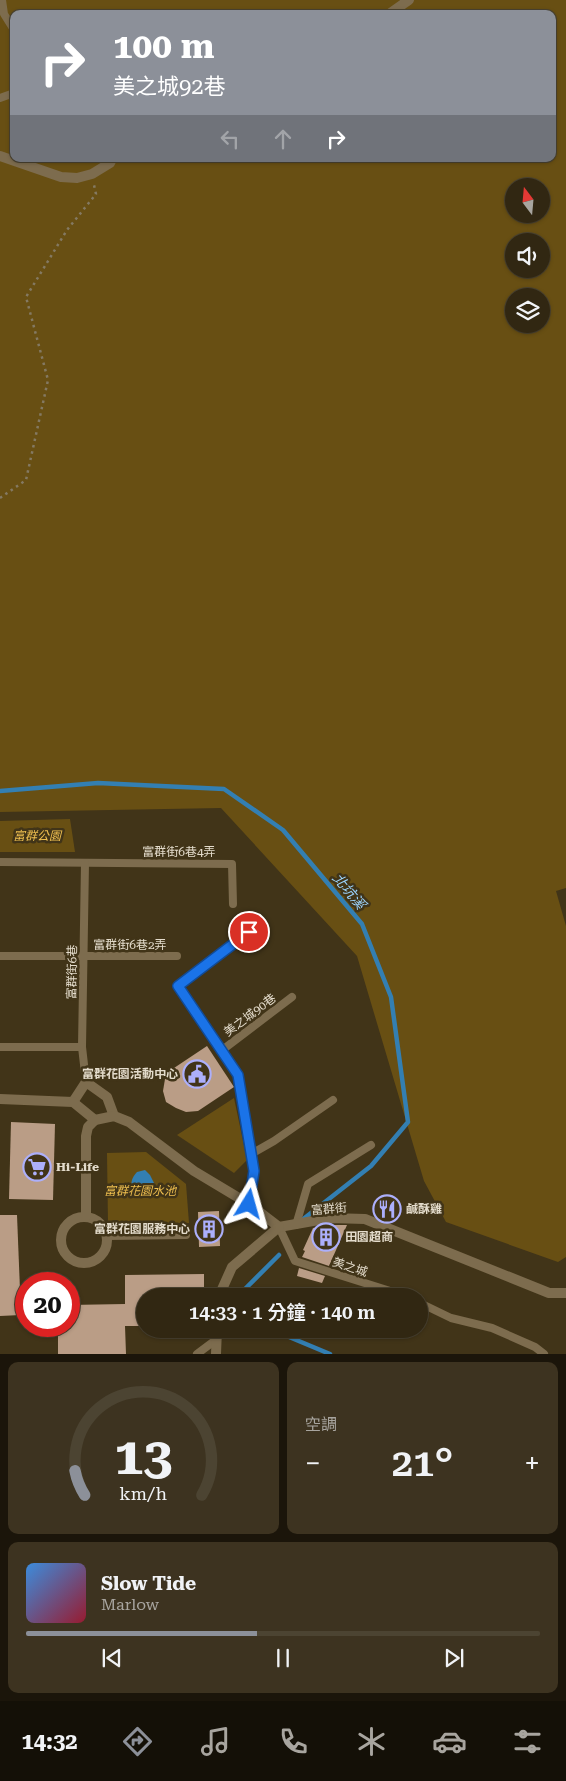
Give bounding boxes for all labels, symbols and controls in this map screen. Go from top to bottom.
text: 100 m [113,26,214,67]
icon: right [30,30,95,95]
text: 美之城92巷 [113,74,226,99]
icon: left [216,125,244,153]
icon: ahead [269,125,297,153]
icon: right [322,125,350,153]
north arrow [505,178,550,222]
map controls [505,178,550,333]
button: sound [505,233,550,278]
button: layers [505,288,550,333]
park label: 富群公園 [13,829,63,843]
street label: 富群街6巷4弄 [142,845,216,859]
water label: 北坑溪 [329,870,370,914]
pin [228,911,270,953]
icon: arrive [235,918,263,946]
street label: 富群街6巷2弄 [93,938,167,952]
street label: 富群街6巷 [65,945,79,999]
street label: 美之城90巷 [221,991,279,1039]
public building icon: 富群花園活動中心 [182,1059,212,1089]
place label: 富群花園活動中心 [82,1067,178,1081]
supermarket icon: Hi-Life [22,1152,52,1182]
place label: Hi-Life [56,1160,99,1174]
position arrow [222,1177,274,1229]
park label: 富群花園水池 [104,1184,178,1198]
restaurant icon: 鹹酥雞 [372,1194,402,1224]
street label: 富群街 [310,1200,348,1218]
place label: 鹹酥雞 [406,1202,442,1216]
building icon: 富群花園服務中心 [194,1214,224,1244]
place label: 富群花園服務中心 [94,1222,190,1236]
building icon: 田園超商 [311,1222,341,1252]
place label: 田園超商 [345,1230,393,1244]
street label: 美之城 [331,1255,369,1279]
speed limit sign: 20 [15,1272,80,1337]
text: 14:33 · 1 分鐘 · 140 m [189,1301,375,1324]
text: 空調 [305,1415,337,1434]
text: 13 [114,1426,173,1487]
text: 21° [392,1441,453,1485]
text: − [305,1447,321,1480]
text: + [524,1447,540,1480]
text: km/h [120,1483,168,1504]
text: Slow Tide [101,1572,196,1595]
text: Marlow [101,1595,159,1614]
icon: previous [98,1644,126,1672]
icon: pause [269,1644,297,1672]
icon: next [440,1644,468,1672]
icon: directions [120,1724,155,1759]
icon: music [198,1724,233,1759]
icon: phone [276,1724,311,1759]
icon: climate [354,1724,389,1759]
icon: car [432,1724,467,1759]
icon: filters [510,1724,545,1759]
text: 14:32 [21,1729,78,1754]

